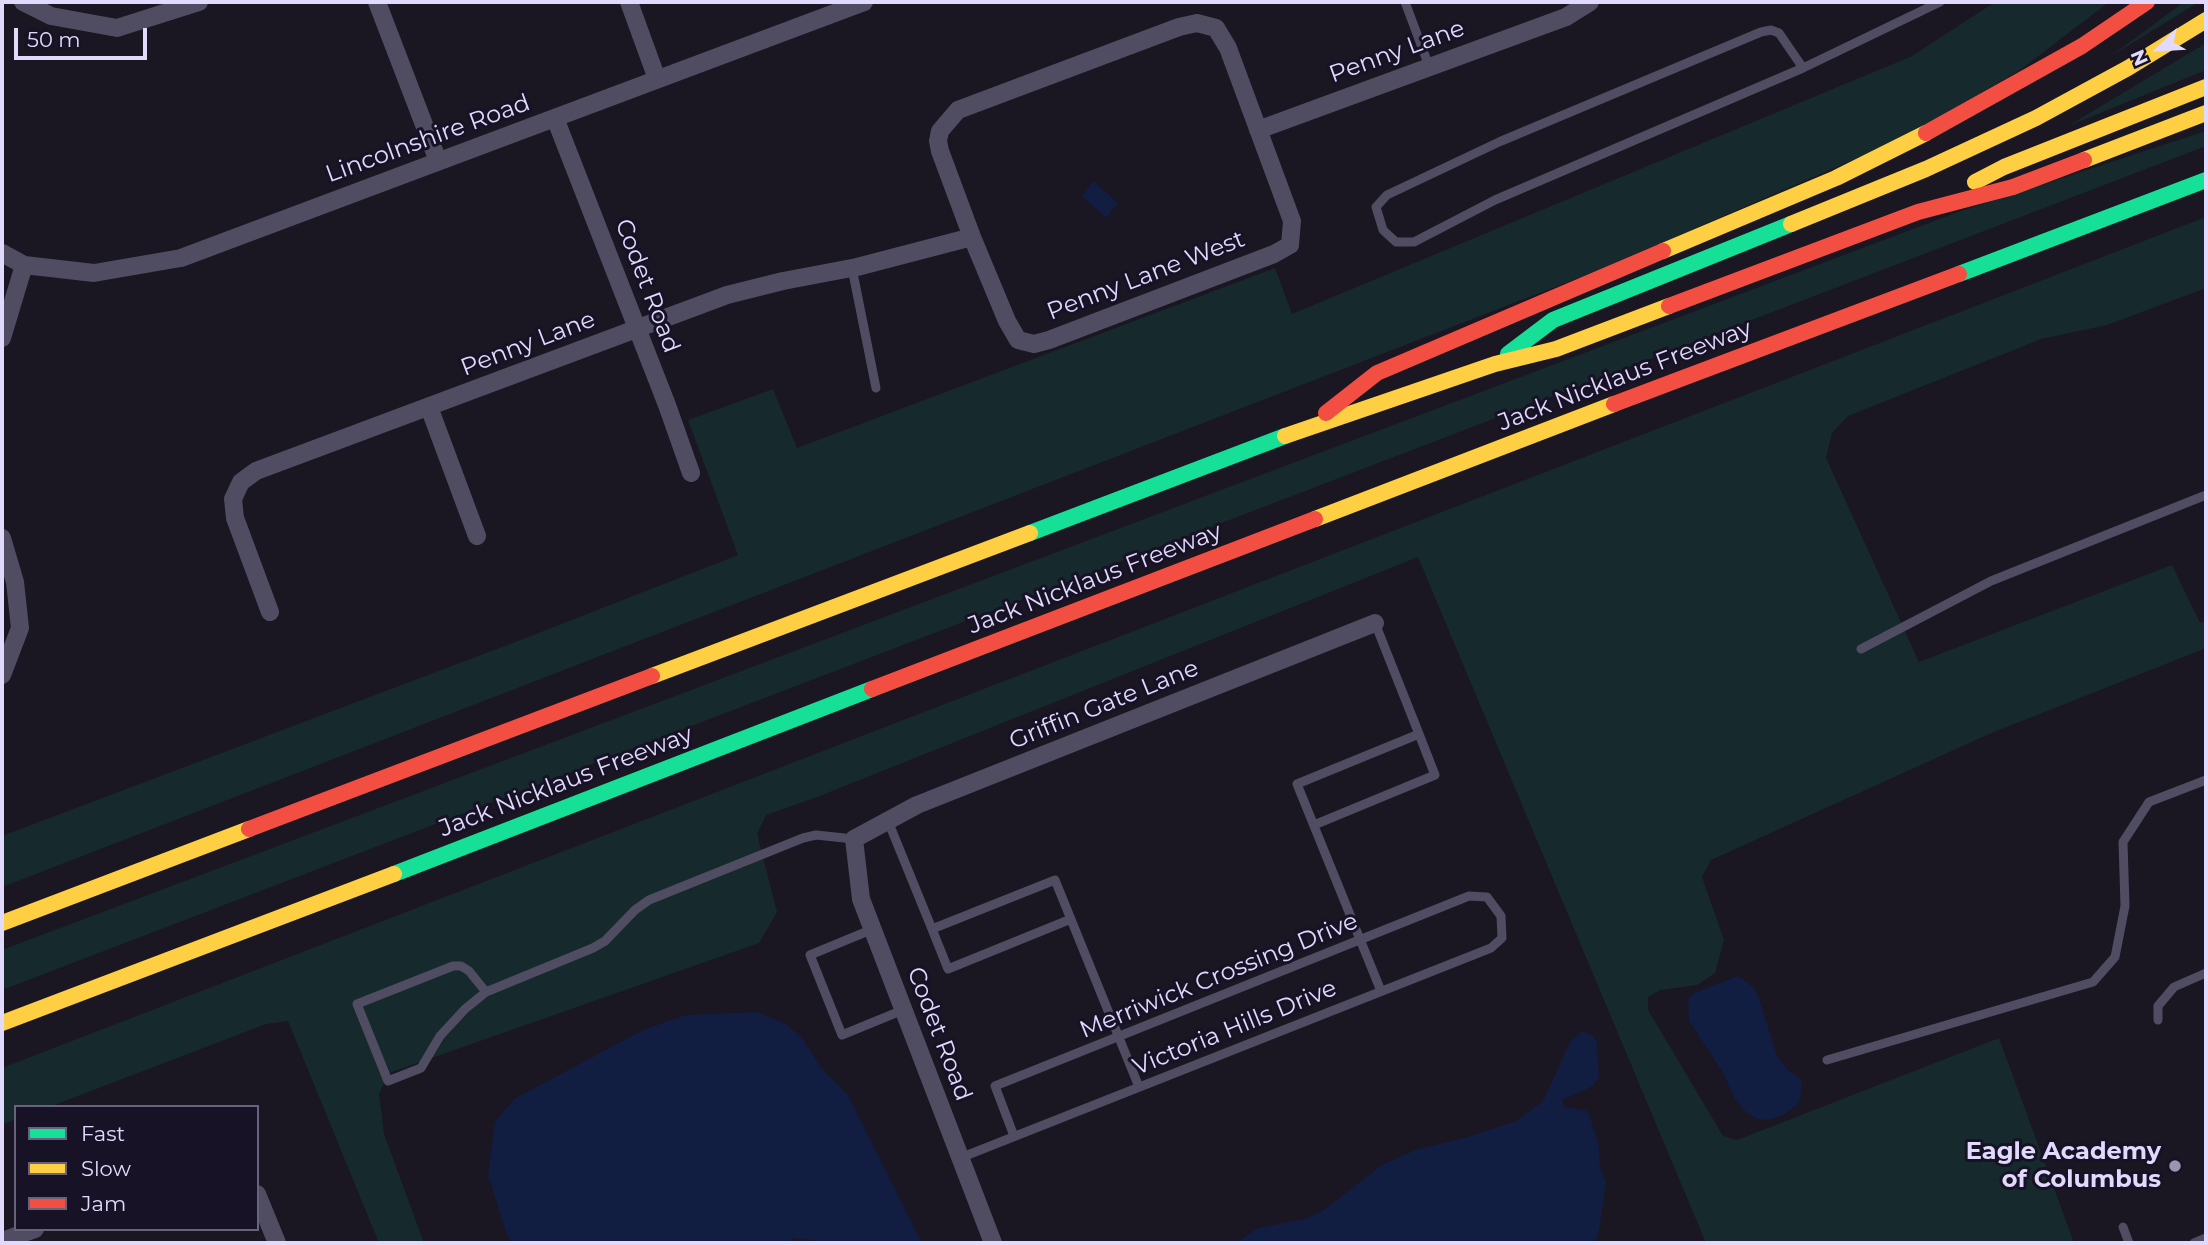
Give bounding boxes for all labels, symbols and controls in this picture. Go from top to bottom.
scale bar [18,14,150,58]
street label: Penny Lane [1325,14,1469,90]
north arrow [2124,14,2194,84]
text: 50 m [27,27,81,52]
text: N [2126,46,2153,69]
street label: Lincolnshire Road [322,89,534,189]
street label: Codet Road [608,215,686,357]
street label: Penny Lane West [1043,225,1249,327]
street label: Penny Lane [457,305,599,383]
street label: Jack Nicklaus Freeway [1494,314,1756,438]
street label: Jack Nicklaus Freeway [964,517,1226,641]
street label: Griffin Gate Lane [1005,654,1203,756]
street label: Jack Nicklaus Freeway [435,720,697,844]
street label: Merriwick Crossing Drive [1076,907,1362,1045]
street label: Codet Road [900,963,978,1105]
street label: Victoria Hills Drive [1129,974,1341,1082]
legend [14,1105,259,1231]
text: Fast [81,1121,125,1146]
place label: Eagle Academy of Columbus [1966,1138,2161,1194]
text: Slow [81,1156,131,1181]
marker: Eagle Academy of Columbus [2167,1158,2183,1174]
text: Jam [81,1191,126,1216]

